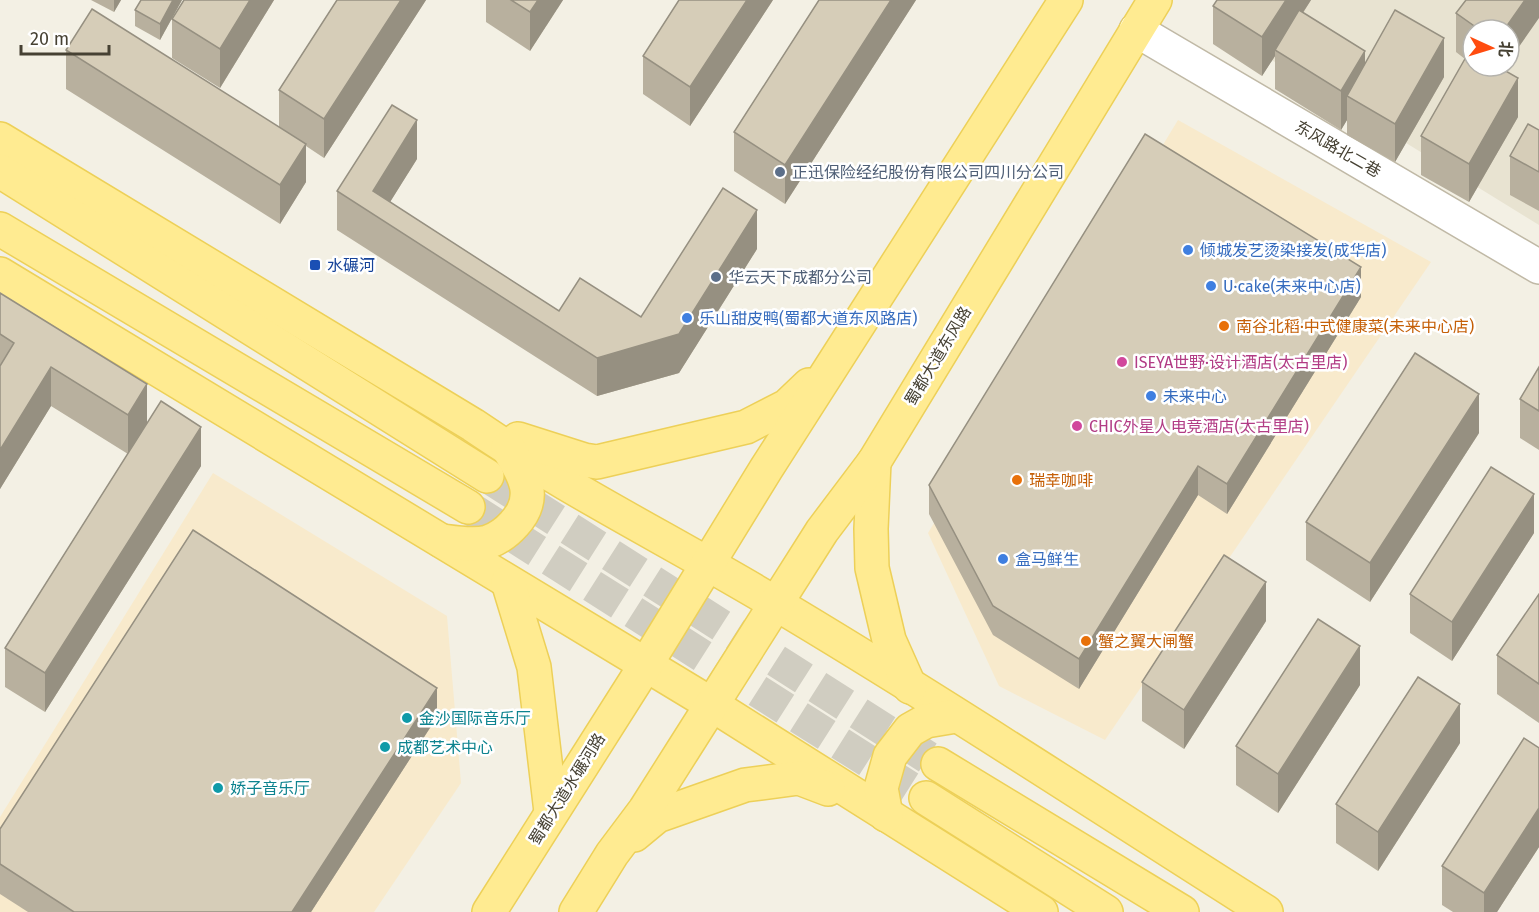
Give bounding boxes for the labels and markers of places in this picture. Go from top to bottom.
place label: 正迅保险经纪股份有限公司四川分公司 [792,163,1064,182]
marker: 正迅保险经纪股份有限公司四川分公司 [773,165,787,179]
place label: 倾城发艺烫染接发(成华店) [1200,241,1386,260]
marker: 倾城发艺烫染接发(成华店) [1181,243,1195,257]
place label: 水碾河 [327,256,375,275]
marker: 水碾河 [308,258,322,272]
place label: 华云天下成都分公司 [728,268,872,287]
marker: 华云天下成都分公司 [709,270,723,284]
place label: U·cake(未来中心店) [1223,277,1361,296]
marker: U·cake(未来中心店) [1204,279,1218,293]
place label: 乐山甜皮鸭(蜀都大道东风路店) [699,309,917,328]
marker: 乐山甜皮鸭(蜀都大道东风路店) [680,311,694,325]
place label: 南谷北稻·中式健康菜(未来中心店) [1236,317,1474,336]
marker: 南谷北稻·中式健康菜(未来中心店) [1217,319,1231,333]
place label: ISEYA世野·设计酒店(太古里店) [1134,353,1347,372]
marker: ISEYA世野·设计酒店(太古里店) [1115,355,1129,369]
place label: 未来中心 [1163,387,1227,406]
marker: 未来中心 [1144,389,1158,403]
place label: CHIC外星人电竞酒店(太古里店) [1089,417,1309,436]
marker: CHIC外星人电竞酒店(太古里店) [1070,419,1084,433]
place label: 瑞幸咖啡 [1029,471,1093,490]
marker: 瑞幸咖啡 [1010,473,1024,487]
place label: 盒马鲜生 [1015,550,1079,569]
marker: 盒马鲜生 [996,552,1010,566]
place label: 蟹之翼大闸蟹 [1098,632,1194,651]
marker: 蟹之翼大闸蟹 [1079,634,1093,648]
place label: 金沙国际音乐厅 [419,709,531,728]
marker: 金沙国际音乐厅 [400,711,414,725]
place label: 成都艺术中心 [397,738,493,757]
marker: 成都艺术中心 [378,740,392,754]
place label: 娇子音乐厅 [230,779,310,798]
marker: 娇子音乐厅 [211,781,225,795]

